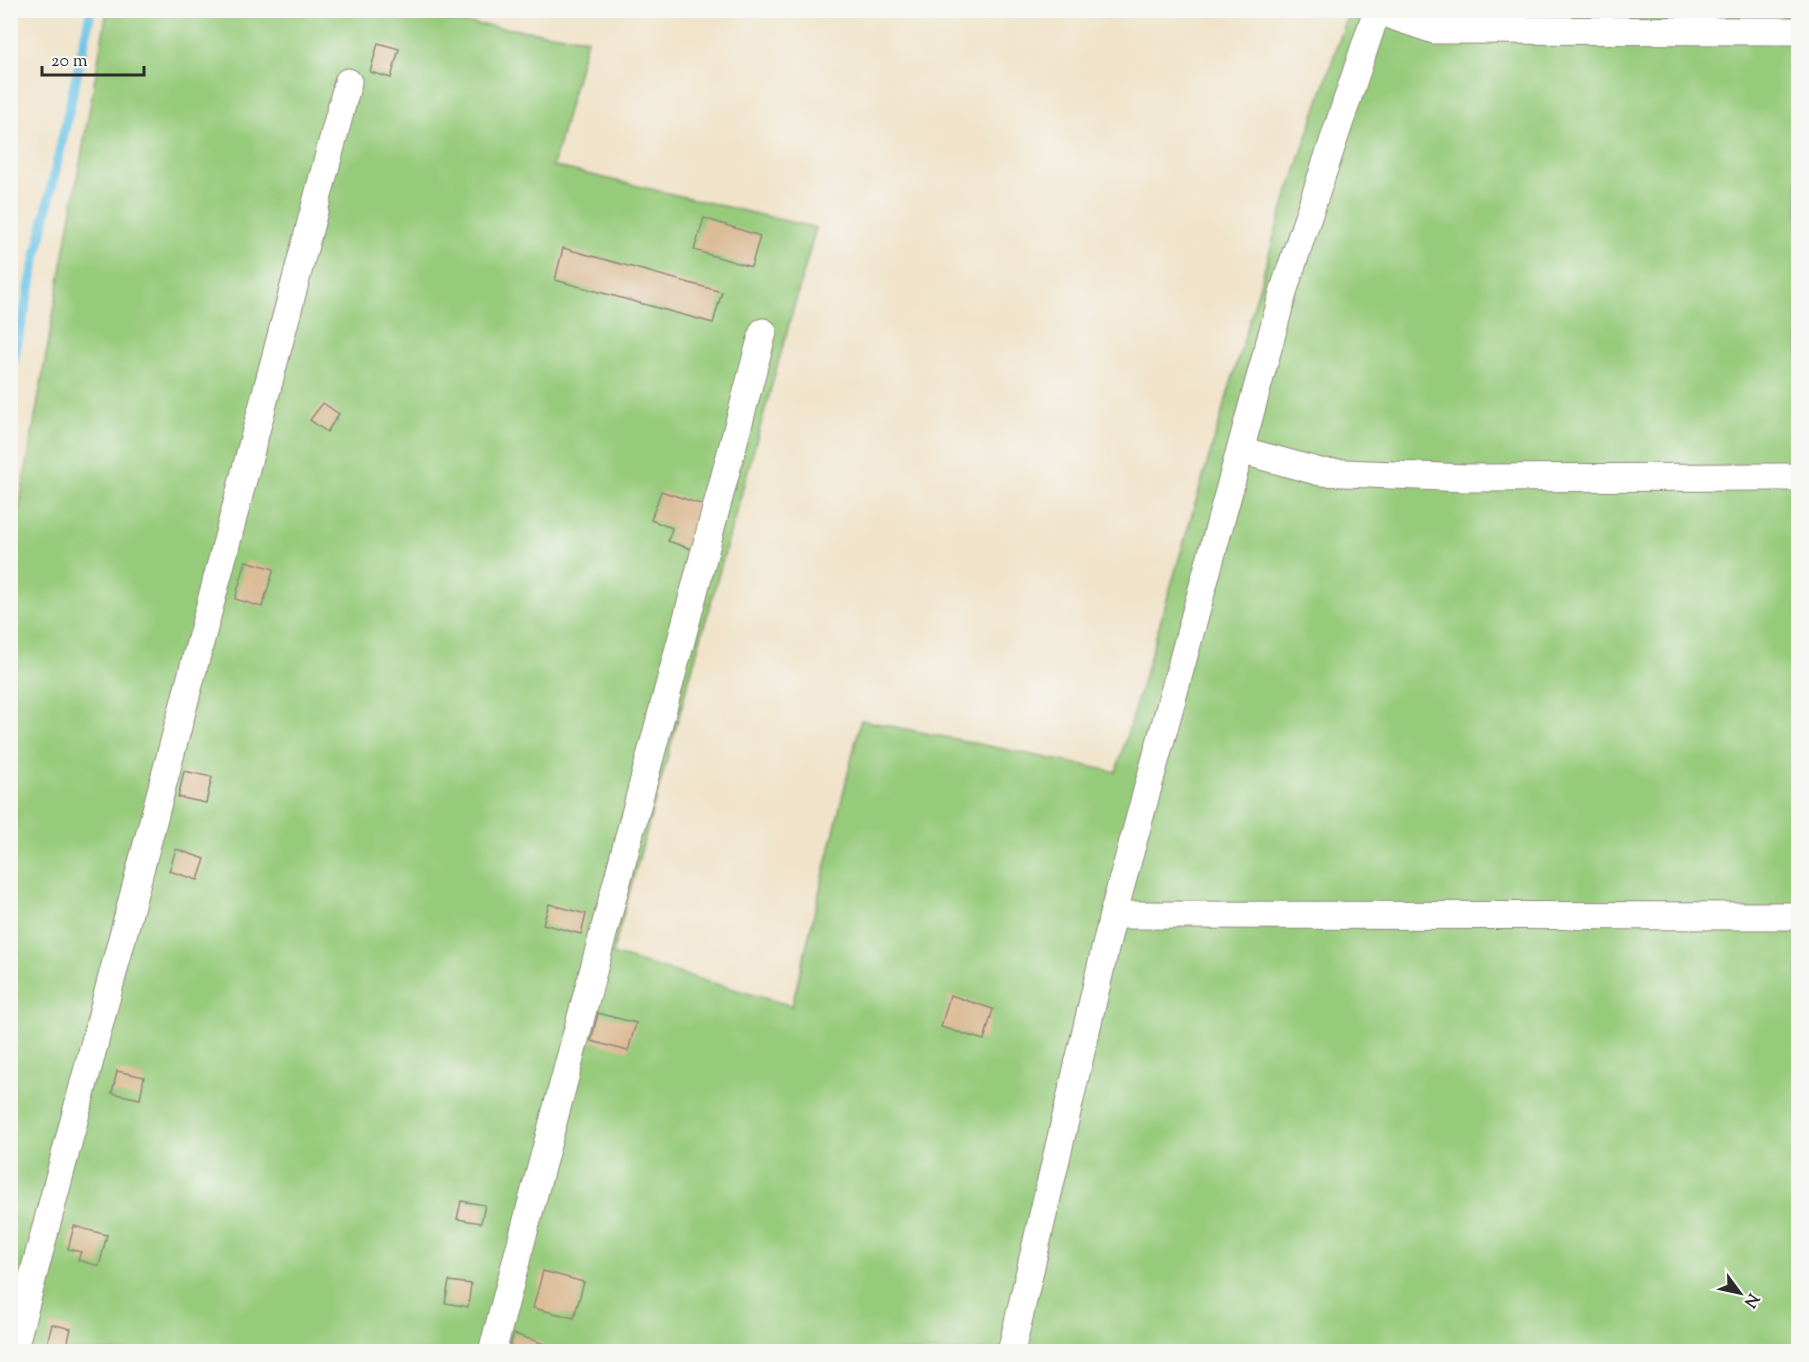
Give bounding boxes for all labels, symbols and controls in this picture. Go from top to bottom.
scale bar [42,39,144,77]
text: 20 m [51,49,88,75]
north arrow [1710,1263,1770,1323]
text: N [1737,1288,1764,1312]

